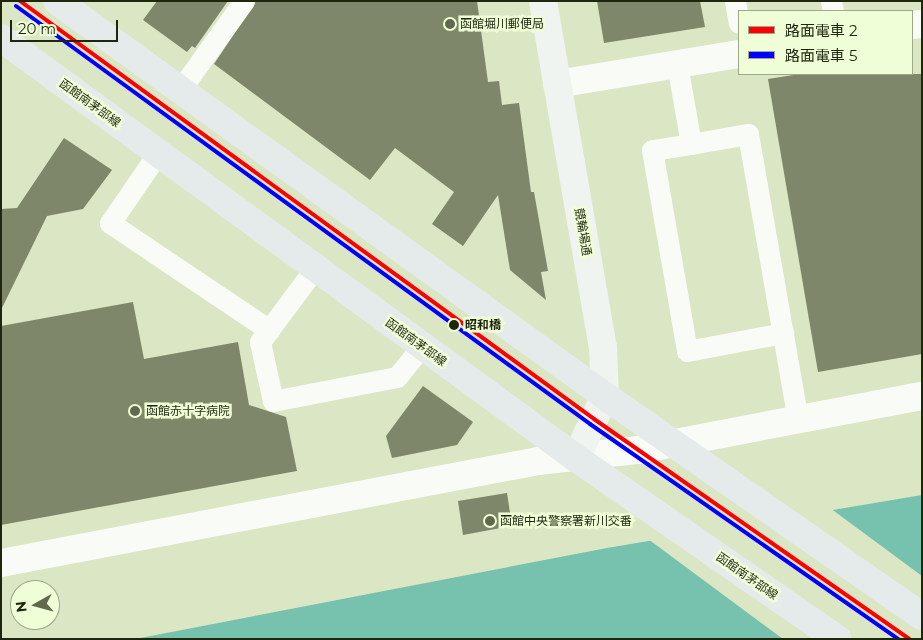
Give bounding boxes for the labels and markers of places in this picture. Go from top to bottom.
place label: 函館堀川郵便局 [460,17,544,31]
marker: 函館堀川郵便局 [444,18,456,30]
marker: 昭和橋 [447,318,461,332]
place label: 昭和橋 [465,318,501,332]
marker: 函館赤十字病院 [128,404,142,418]
place label: 函館赤十字病院 [146,404,230,418]
place label: 函館中央警察署新川交番 [500,514,632,528]
marker: 函館中央警察署新川交番 [484,515,496,527]

